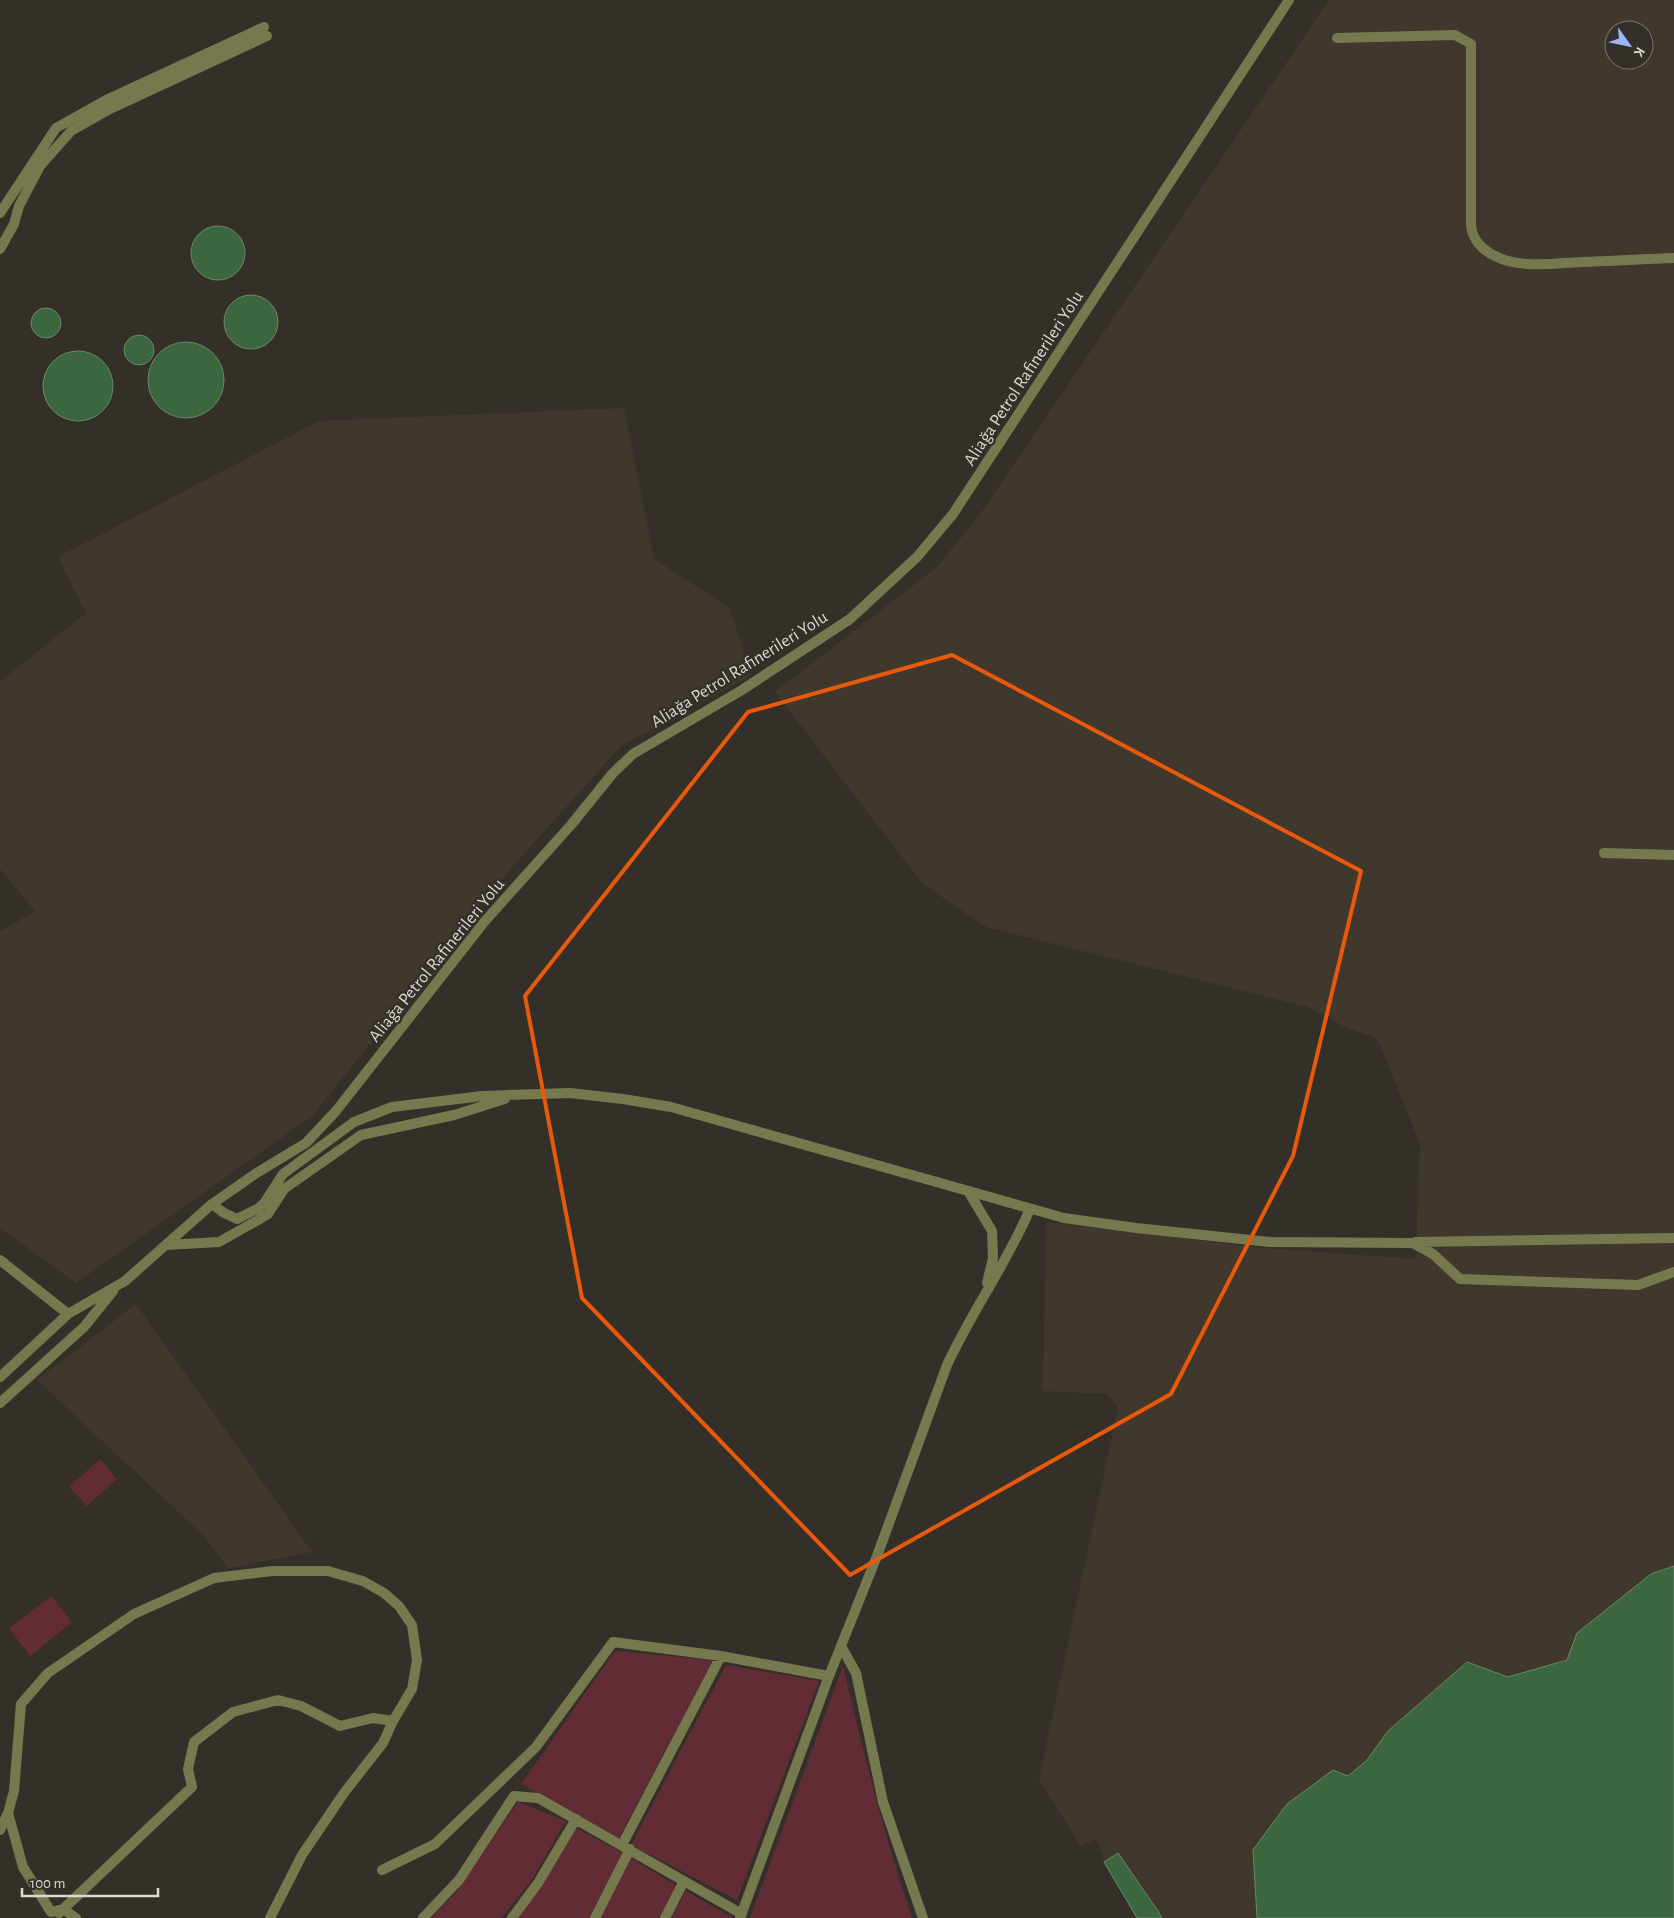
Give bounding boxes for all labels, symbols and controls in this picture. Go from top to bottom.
north arrow [1604,20,1654,70]
text: K [1631,44,1647,59]
street label: Aliağa Petrol Rafinerileri Yolu [961,288,1087,469]
street label: Aliağa Petrol Rafinerileri Yolu [648,608,831,732]
street label: Aliağa Petrol Rafinerileri Yolu [366,876,508,1046]
scale bar [22,1866,159,1898]
text: 100 m [30,1876,65,1891]

